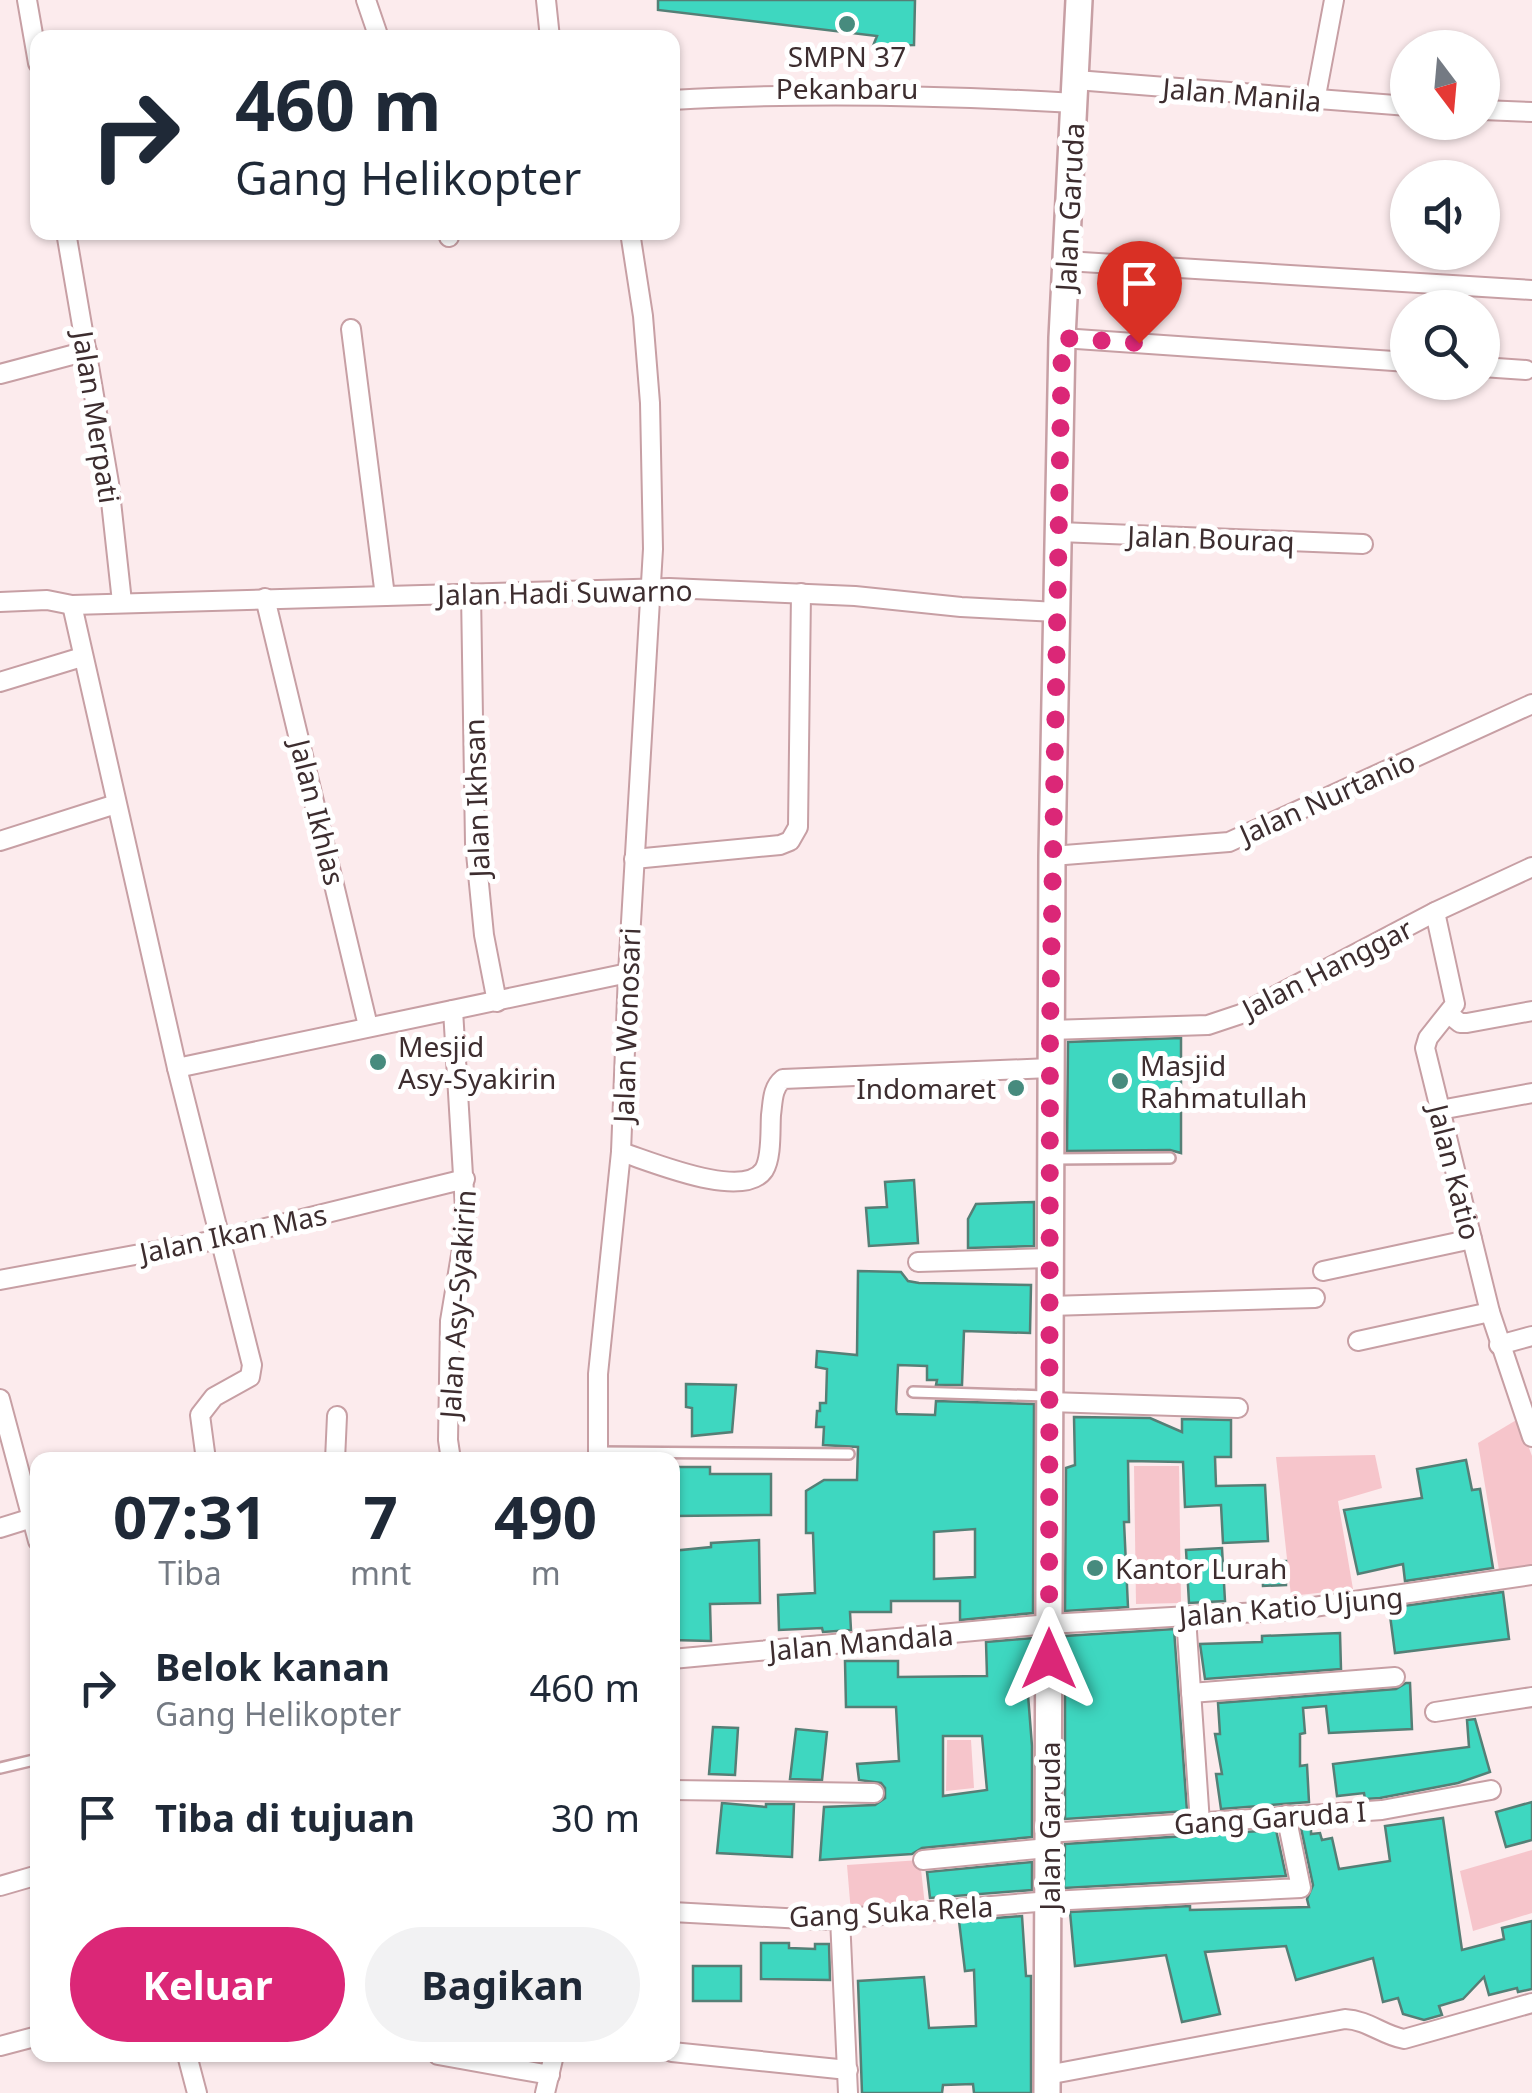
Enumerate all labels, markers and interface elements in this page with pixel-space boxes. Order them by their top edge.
marker: SMPN 37 Pekanbaru [836,13,858,35]
north arrow [1390,30,1500,140]
map controls [1390,30,1500,400]
place label: SMPN 37 Pekanbaru [776,37,918,107]
text: 460 m [235,56,442,152]
street label: Jalan Manila [1158,68,1323,120]
icon: right [70,70,200,200]
street label: Jalan Garuda [1045,122,1092,295]
text: Gang Helikopter [235,147,581,208]
button: sound [1390,160,1500,270]
pin [1097,241,1182,344]
icon: arrive [1112,256,1167,311]
button: search [1390,290,1500,400]
street label: Jalan Merpati [64,325,129,506]
street label: Jalan Bouraq [1124,516,1295,560]
street label: Jalan Hadi Suwarno [434,571,693,613]
street label: Jalan Ikhsan [454,718,498,881]
street label: Jalan Ikhlas [281,732,354,889]
street label: Jalan Nurtanio [1231,741,1421,854]
street label: Jalan Hanggar [1233,909,1419,1029]
street label: Jalan Wonosari [603,927,648,1126]
place label: Mesjid Asy-Syakirin [398,1027,556,1097]
place label: Masjid Rahmatullah [1140,1046,1307,1116]
marker: Mesjid Asy-Syakirin [367,1051,389,1073]
place label: Indomaret [856,1069,996,1107]
marker: Masjid Rahmatullah [1109,1070,1131,1092]
marker: Indomaret [1005,1077,1027,1099]
street label: Jalan Katio [1419,1097,1490,1244]
street label: Jalan Asy-Syakirin [430,1188,484,1423]
street label: Jalan Ikan Mas [133,1195,330,1272]
text: 07:31 [113,1475,267,1557]
text: 7 [363,1475,398,1557]
text: 490 [494,1475,597,1557]
place label: Kantor Lurah [1115,1549,1287,1587]
text: Tiba [158,1551,222,1594]
text: mnt [350,1551,411,1594]
text: m [531,1551,561,1594]
marker: Kantor Lurah [1084,1557,1106,1579]
street label: Jalan Katio Ujung [1174,1577,1405,1635]
position arrow [997,1607,1101,1711]
street label: Jalan Mandala [764,1615,955,1669]
text: Belok kanan [155,1640,390,1692]
icon: right [70,1660,125,1715]
text: 460 m [529,1661,640,1713]
text: Gang Helikopter [155,1692,401,1735]
street label: Jalan Garuda [1030,1742,1068,1913]
icon: arrive [70,1790,125,1845]
text: Tiba di tujuan [155,1791,415,1843]
text: 30 m [551,1791,640,1843]
street label: Gang Garuda I [1173,1791,1367,1843]
street label: Gang Suka Rela [788,1887,994,1935]
button: Keluar [70,1927,345,2042]
button: Bagikan [365,1927,640,2042]

